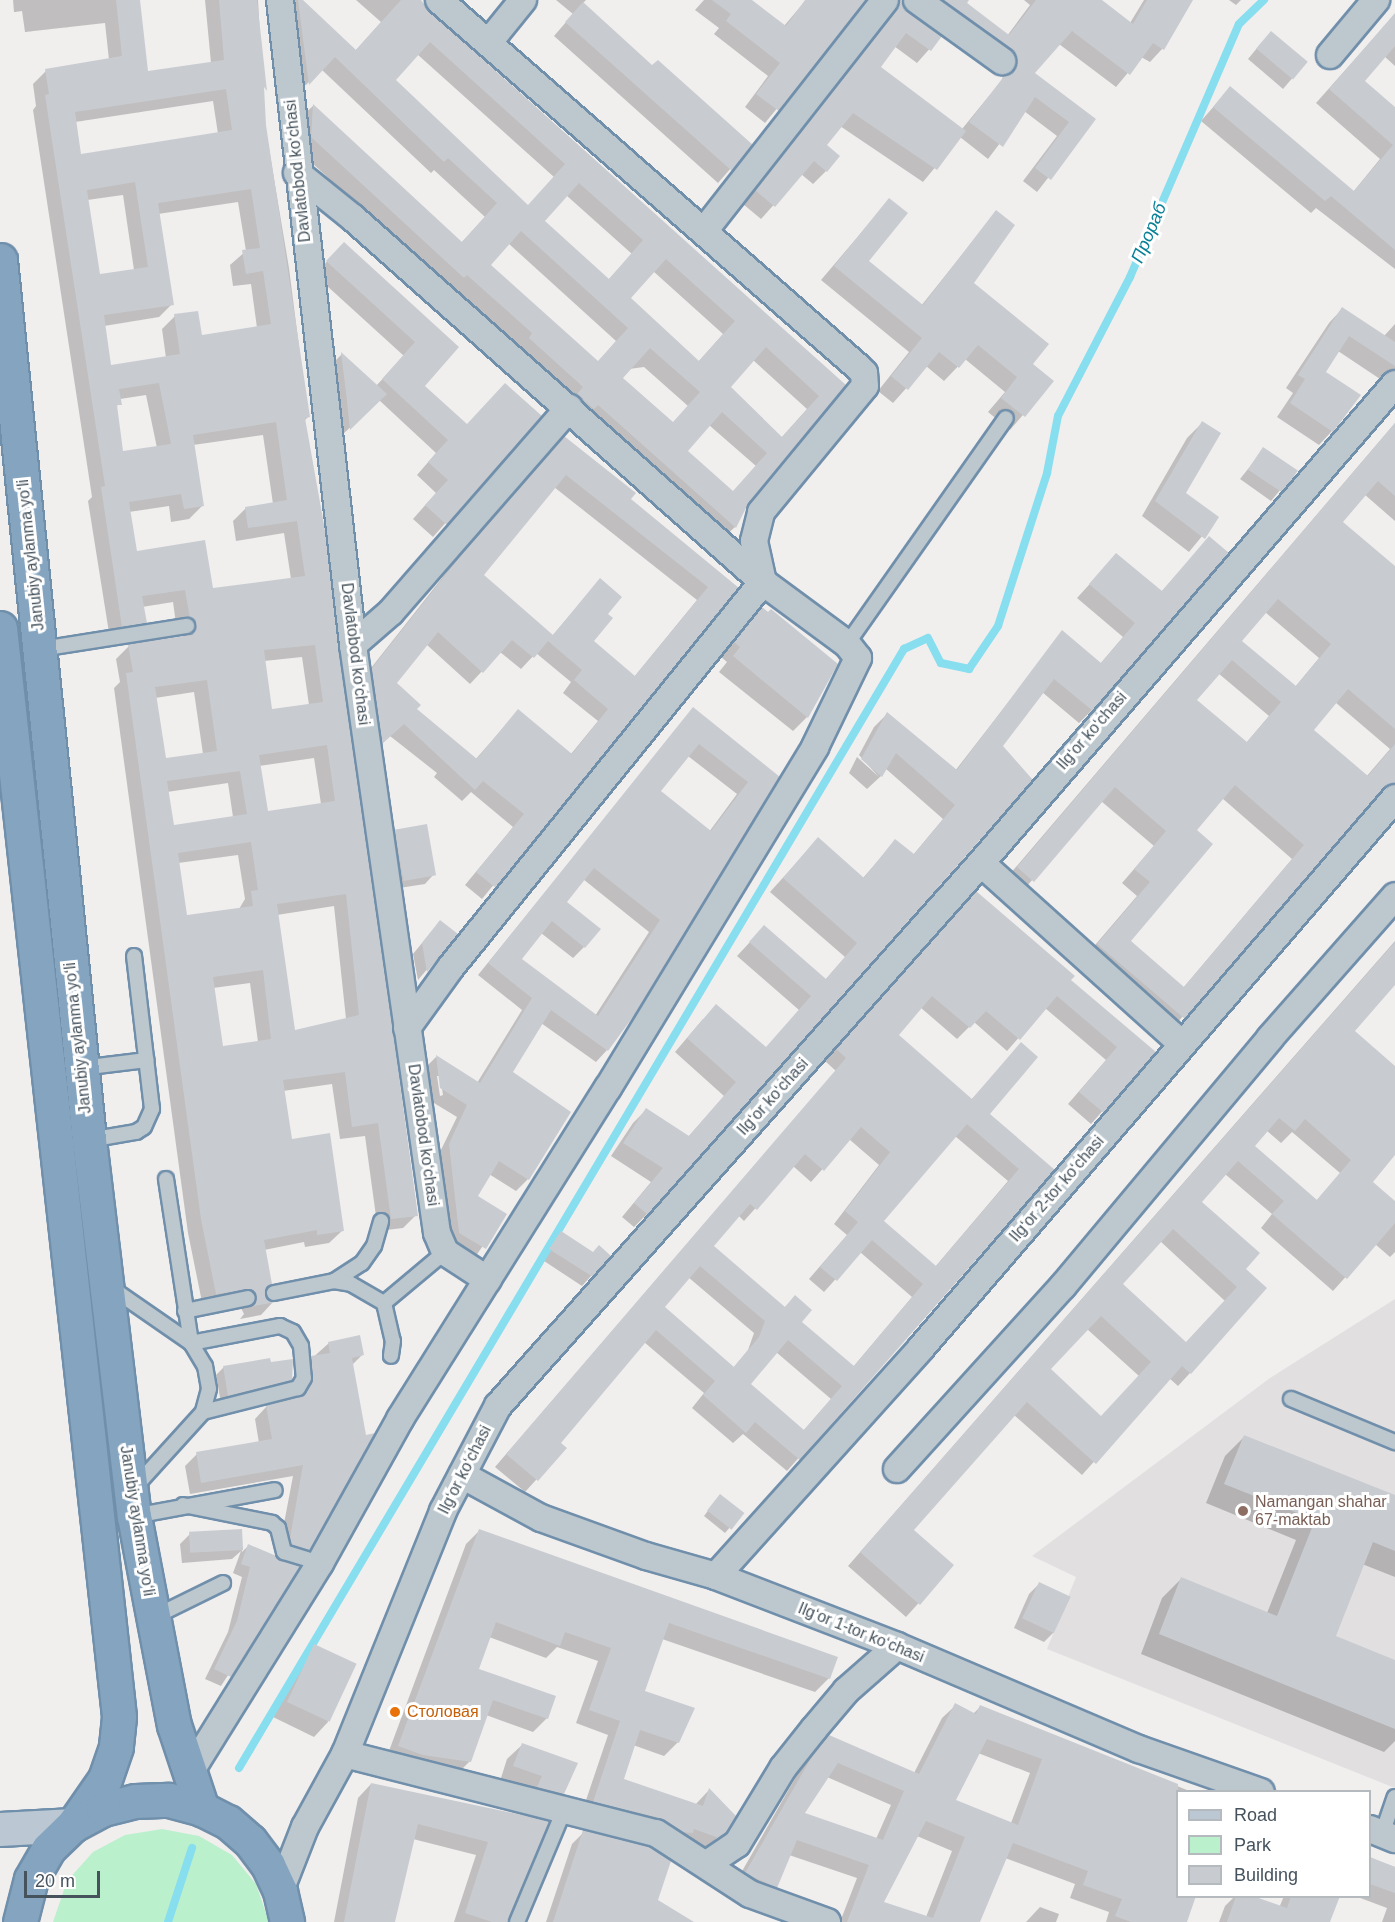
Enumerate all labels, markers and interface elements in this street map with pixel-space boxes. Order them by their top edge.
street label: Davlatobod koʻchasi [281,99,315,243]
water label: Прораб [1127,200,1171,266]
street label: Janubiy aylanma yoʻli [14,478,48,632]
street label: Davlatobod koʻchasi [337,582,373,726]
street label: Ilgʻor koʻchasi [1053,688,1131,774]
street label: Janubiy aylanma yoʻli [61,961,95,1115]
street label: Ilgʻor koʻchasi [733,1055,813,1139]
street label: Davlatobod koʻchasi [404,1063,442,1207]
street label: Ilgʻor 2-tor koʻchasi [1006,1132,1108,1246]
street label: Ilgʻor koʻchasi [434,1422,496,1518]
street label: Janubiy aylanma yoʻli [116,1444,158,1598]
place label: Namangan shahar 67-maktab [1255,1492,1387,1530]
marker: Namangan shahar 67-maktab [1236,1504,1250,1518]
street label: Ilgʻor 1-tor koʻchasi [795,1599,927,1667]
place label: Столовая [407,1702,479,1722]
marker: Столовая [388,1705,402,1719]
legend [1176,1790,1371,1898]
text: Road [1234,1805,1277,1825]
text: Park [1234,1835,1271,1855]
scale bar [27,1859,104,1897]
text: Building [1234,1865,1298,1885]
text: 20 m [35,1871,75,1891]

